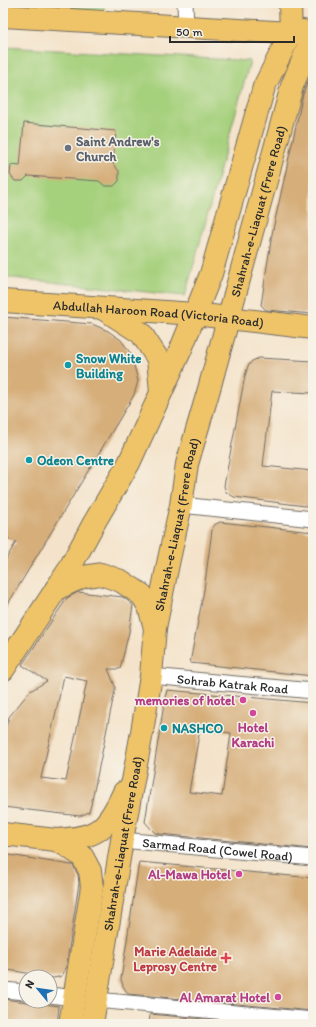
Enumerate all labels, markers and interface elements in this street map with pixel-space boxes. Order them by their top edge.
scale bar [170,18,294,44]
text: 50 m [176,25,202,39]
street label: Shahrah-e-Liaquat (Frere Road) [227,124,288,298]
place label: Saint Andrew's Church [76,134,160,164]
marker: Saint Andrew's Church [63,143,73,153]
street label: Abdullah Haroon Road (Victoria Road) [53,297,265,330]
place label: Snow White Building [76,351,142,382]
marker: Snow White Building [63,360,73,370]
street label: Shahrah-e-Liaquat (Frere Road) [151,436,202,612]
place label: Odeon Centre [37,453,114,468]
marker: Odeon Centre [24,455,34,465]
street label: Sohrab Katrak Road [176,671,289,696]
place label: memories of hotel [134,693,235,708]
marker: memories of hotel [238,695,248,705]
marker: Hotel Karachi [248,708,258,718]
place label: Hotel Karachi [232,720,274,750]
place label: NASHCO [172,721,223,736]
marker: NASHCO [159,723,169,733]
street label: Shahrah-e-Liaquat (Frere Road) [100,755,145,932]
street label: Sarmad Road (Cowel Road) [142,834,293,864]
place label: Al-Mawa Hotel [147,867,231,882]
marker: Al-Mawa Hotel [234,869,244,879]
place label: Marie Adelaide Leprosy Centre [133,944,217,975]
marker: Marie Adelaide Leprosy Centre [220,952,232,964]
north arrow [18,969,58,1009]
text: N [22,978,37,991]
place label: Al Amarat Hotel [179,990,270,1005]
marker: Al Amarat Hotel [273,992,283,1002]

